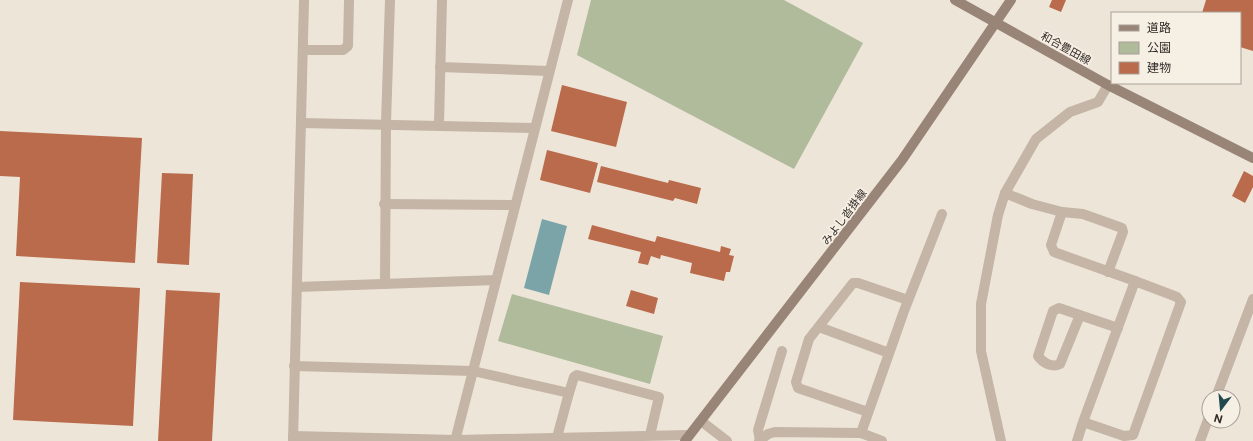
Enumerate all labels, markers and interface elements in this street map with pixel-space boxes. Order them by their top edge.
legend [1111,12,1241,84]
text: 道路 [1147,21,1171,35]
street label: 和合豊田線 [1039,29,1093,67]
text: 公園 [1147,41,1171,55]
text: 建物 [1147,61,1171,75]
street label: みよし沓掛線 [819,187,869,247]
north arrow [1201,389,1241,429]
text: N [1212,412,1224,426]

